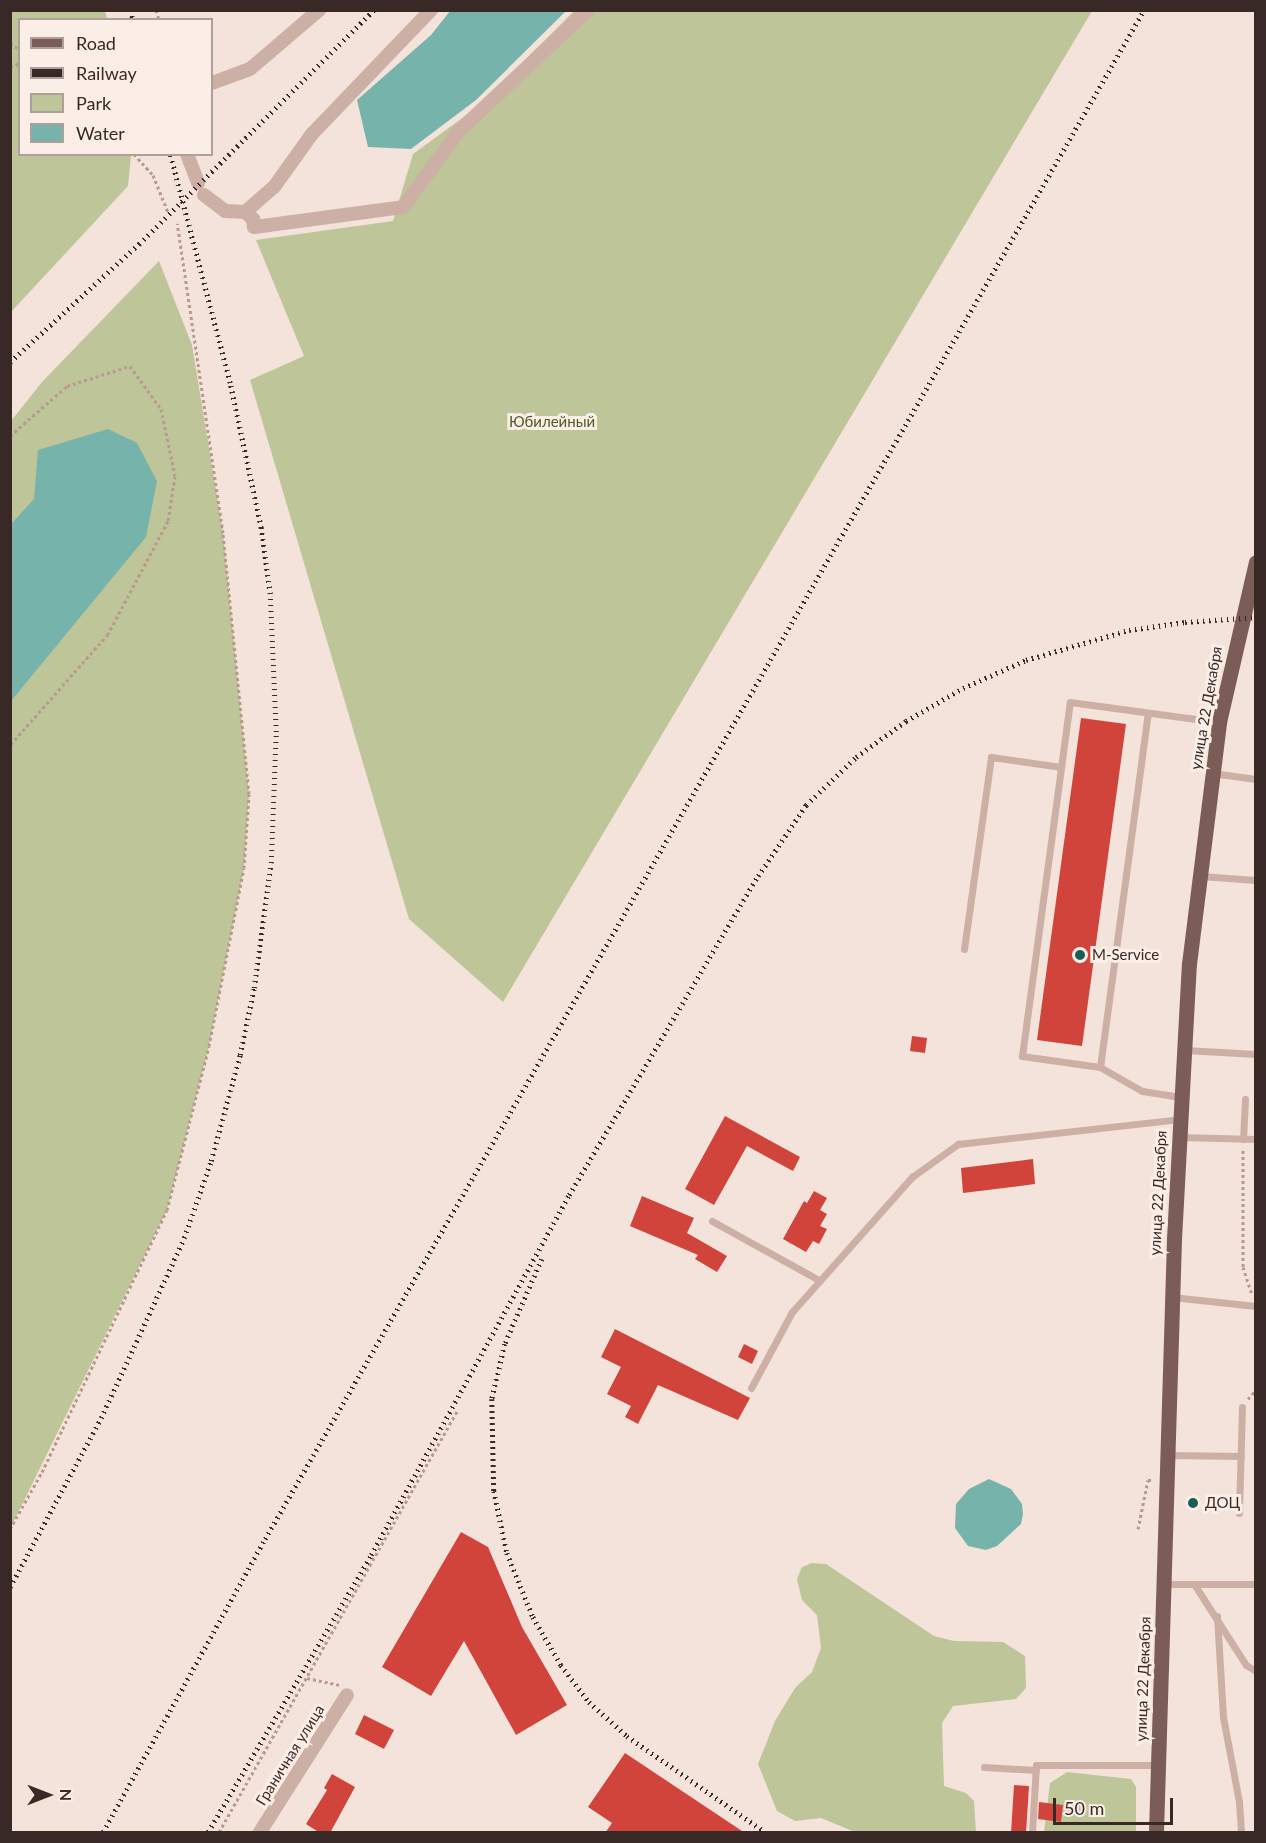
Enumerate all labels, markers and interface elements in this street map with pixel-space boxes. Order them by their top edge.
legend [18,18,213,156]
text: Road [76,32,116,54]
text: Railway [76,62,137,84]
text: Park [76,92,111,114]
text: Water [76,122,125,144]
park label: Юбилейный [509,413,595,431]
street label: улица 22 Декабря [1186,645,1226,771]
place label: M-Service [1092,946,1159,964]
marker: M-Service [1073,948,1087,962]
street label: улица 22 Декабря [1146,1130,1170,1256]
place label: ДОЦ [1205,1494,1240,1512]
marker: ДОЦ [1186,1496,1200,1510]
street label: улица 22 Декабря [1132,1616,1154,1742]
street label: Граничная улица [252,1701,328,1809]
north arrow [18,1765,78,1825]
scale bar [1056,1786,1176,1824]
text: N [57,1789,76,1801]
text: 50 m [1064,1797,1104,1819]

